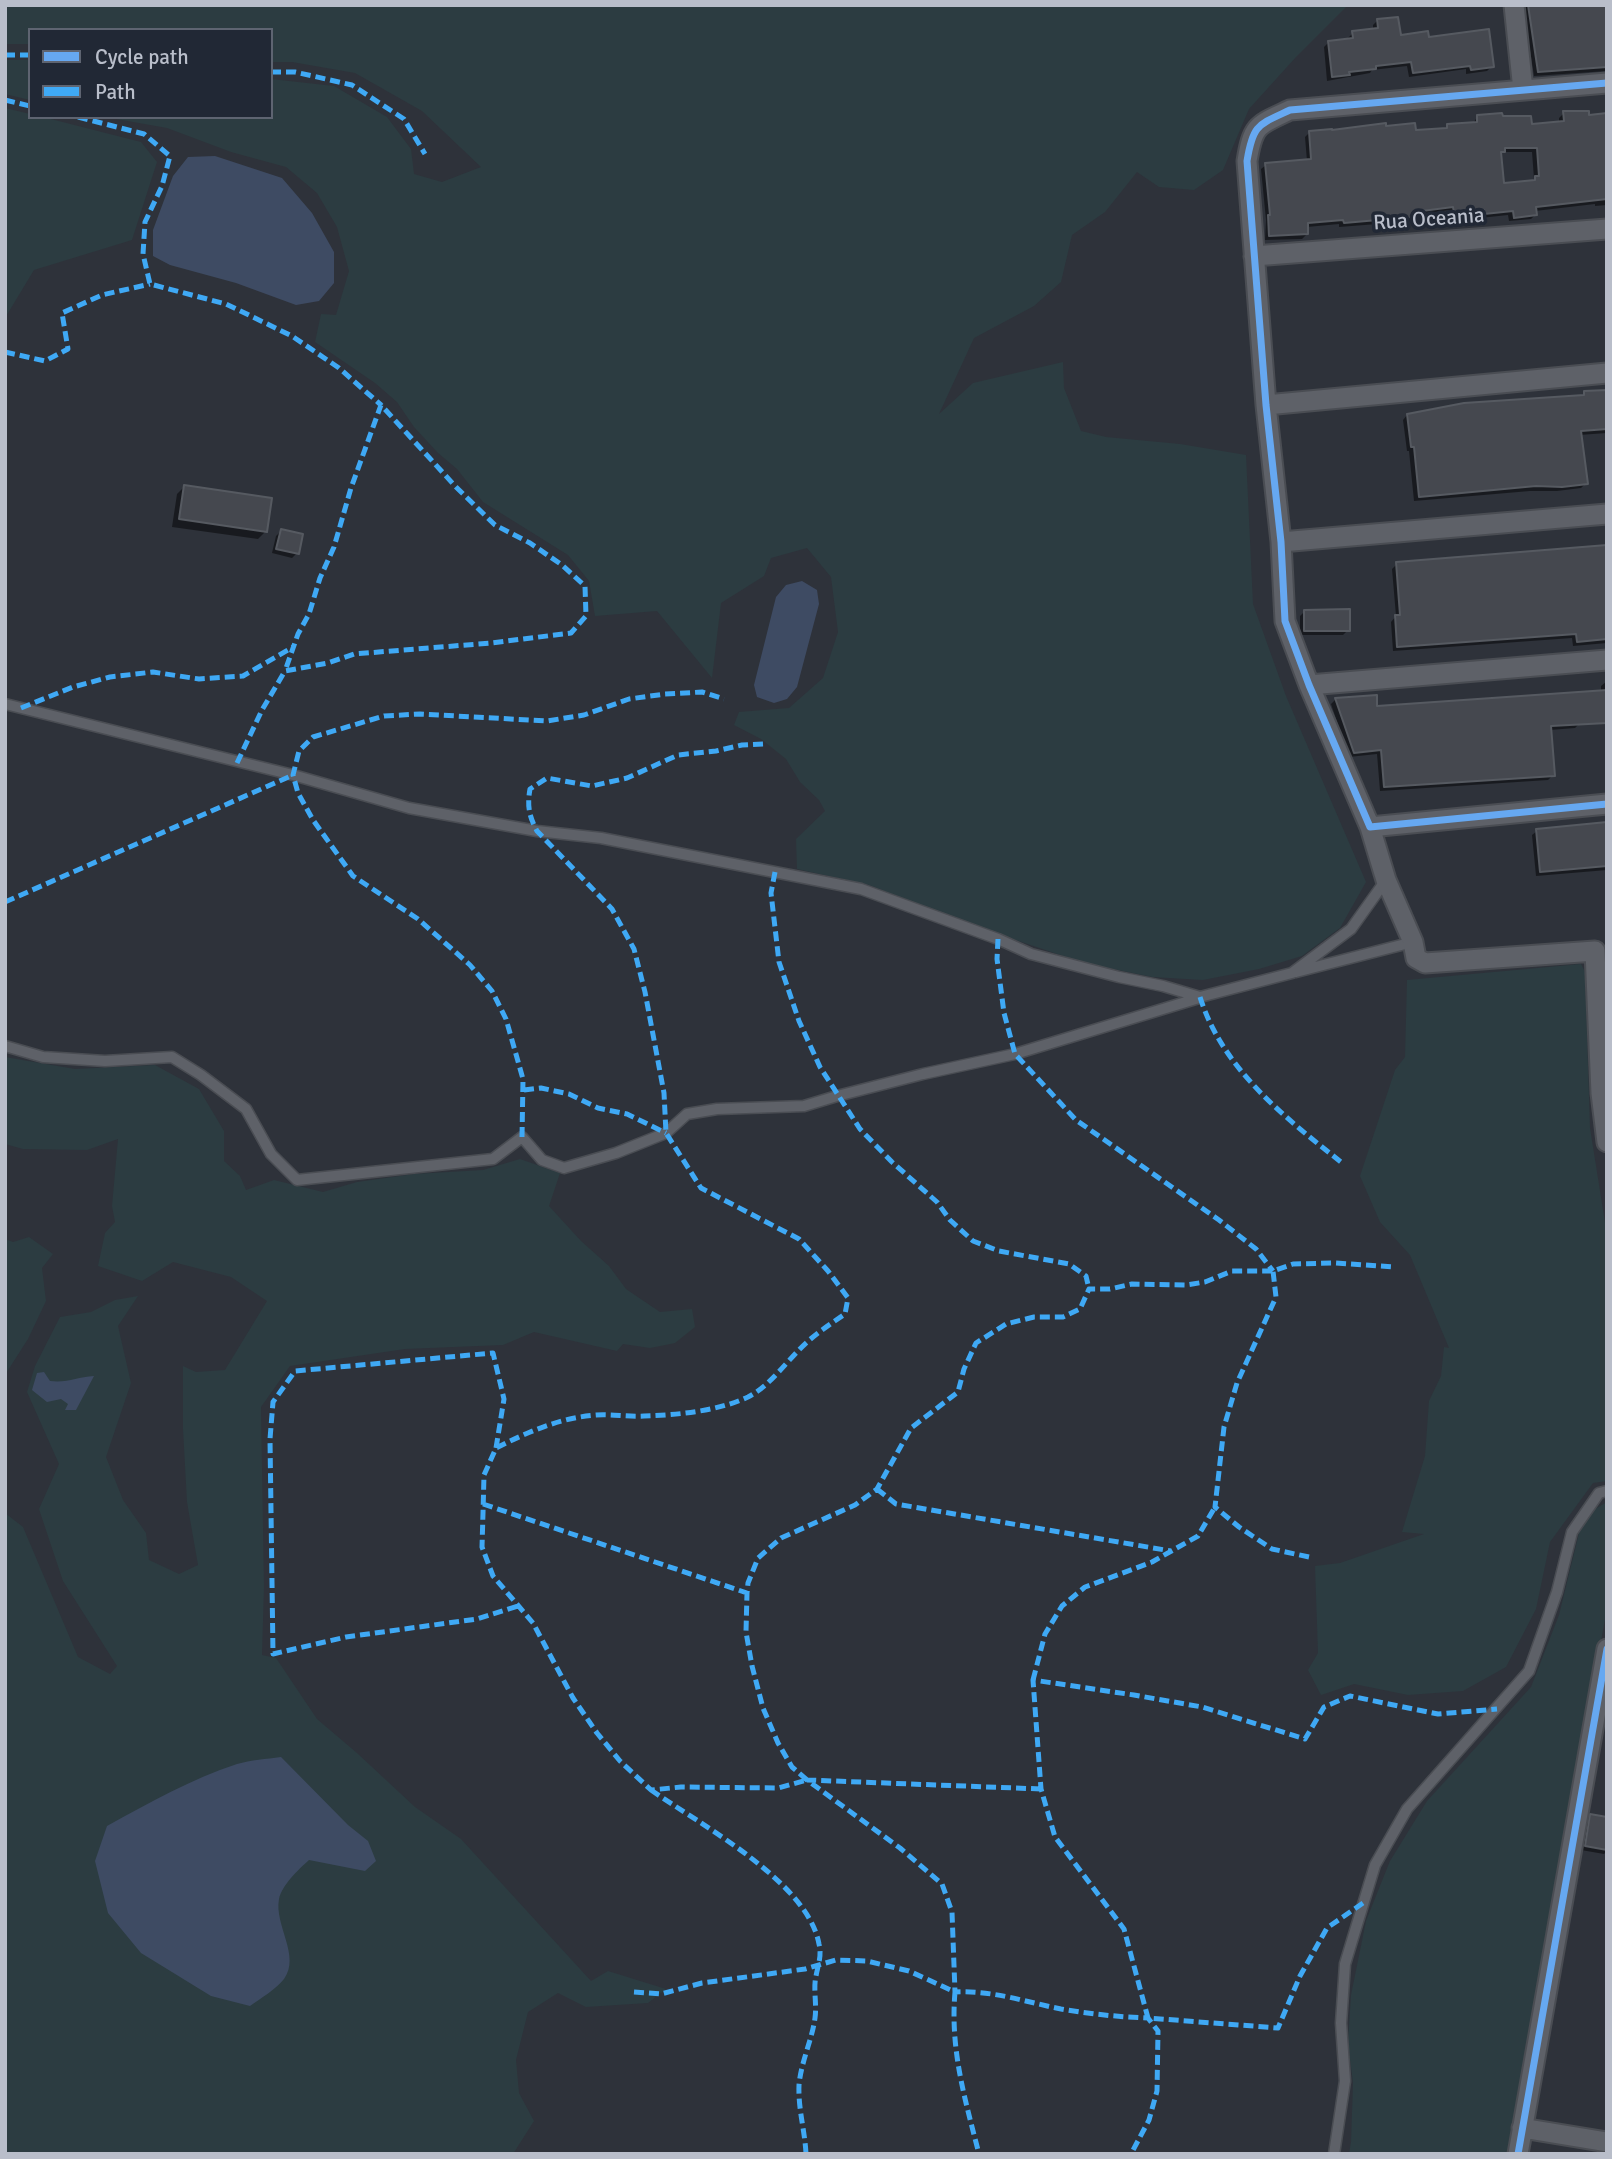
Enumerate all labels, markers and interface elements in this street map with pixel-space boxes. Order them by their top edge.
legend [28,28,273,119]
text: Cycle path [95,44,189,70]
text: Path [95,79,136,105]
street label: Rua Oceania [1373,204,1485,236]

